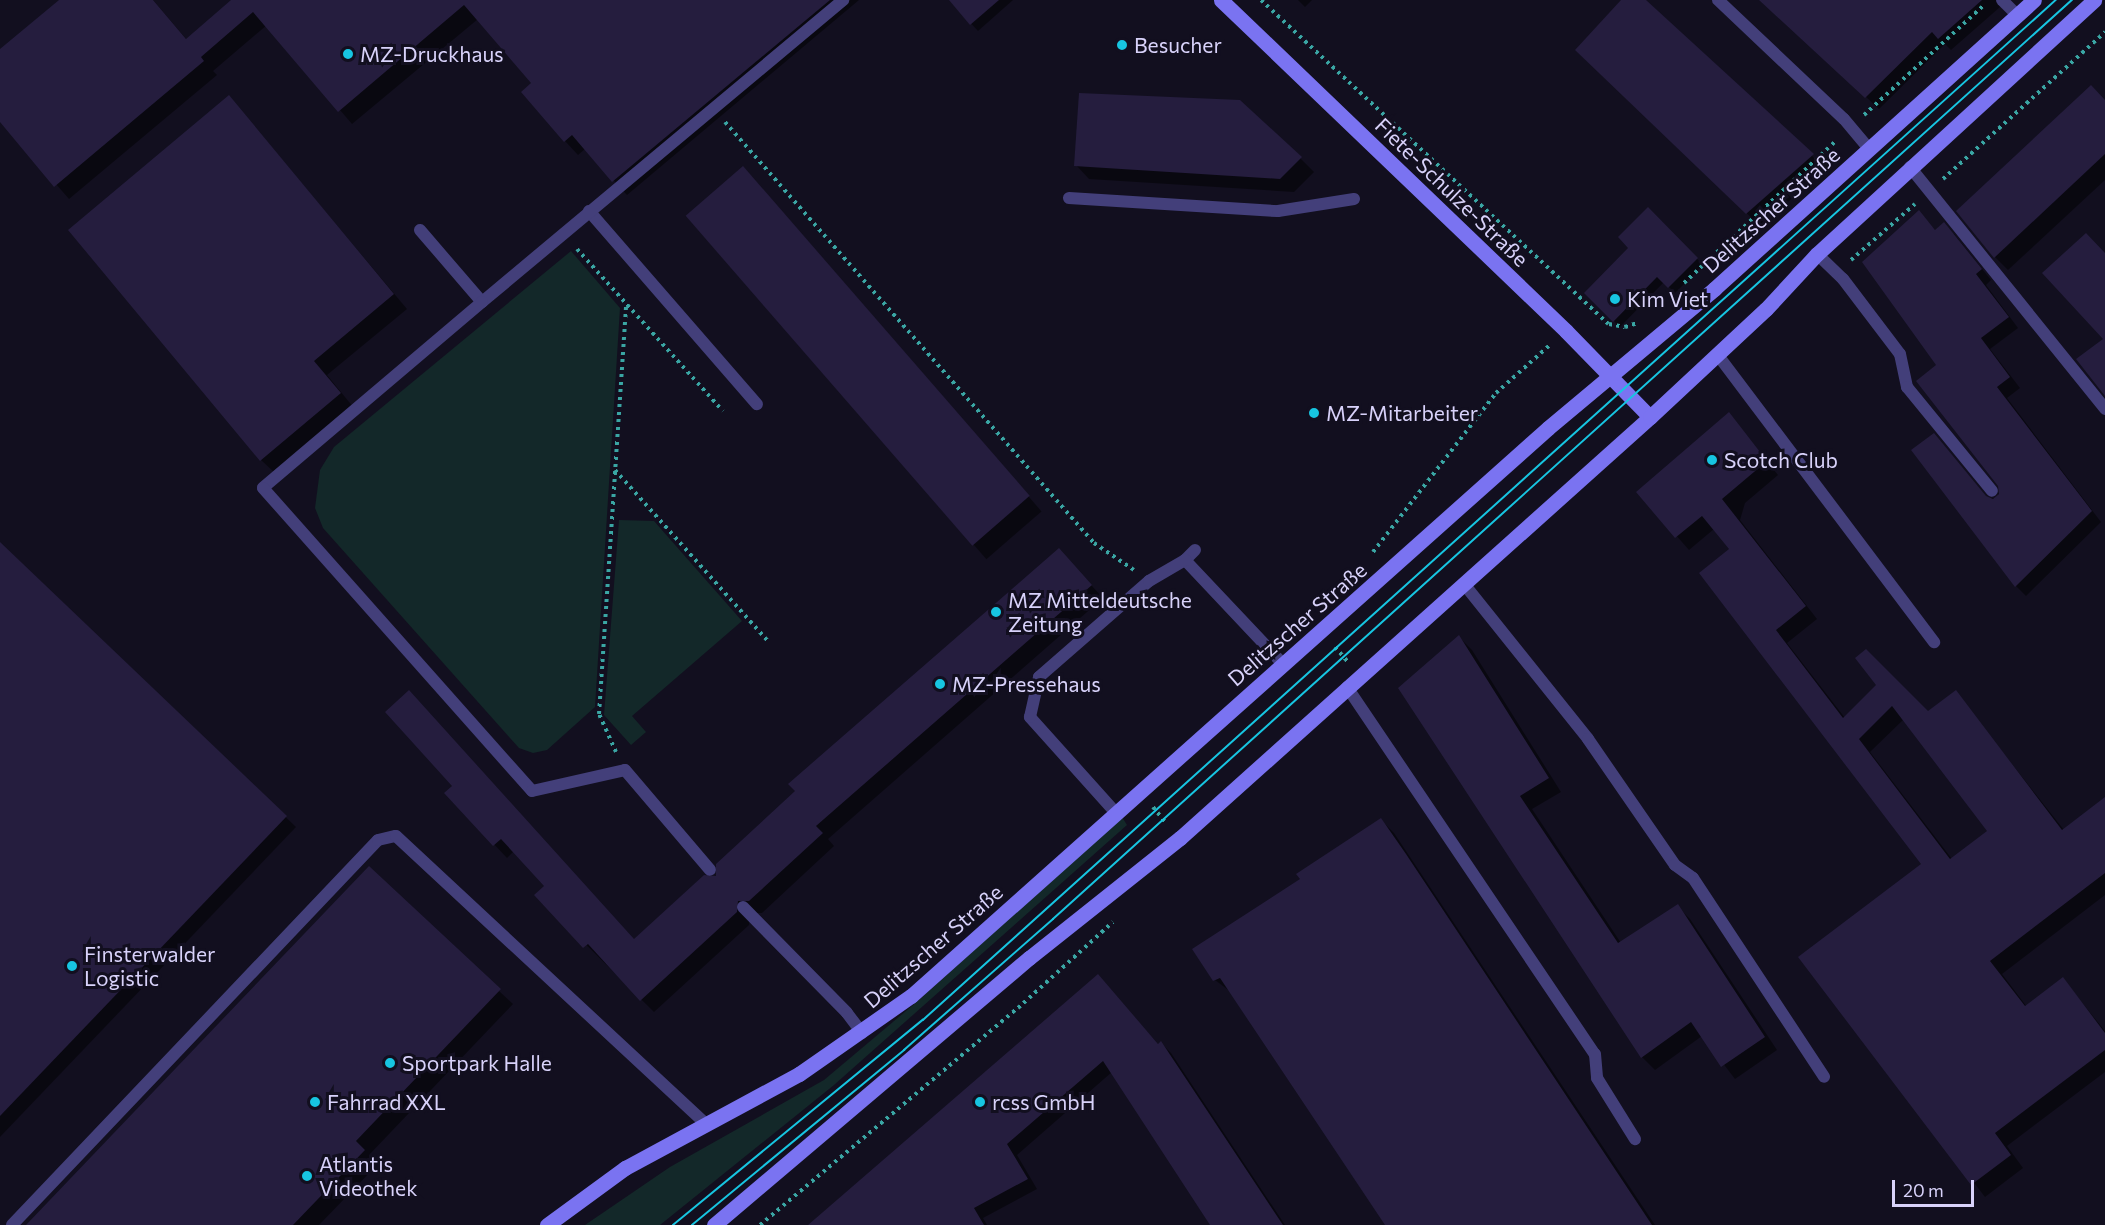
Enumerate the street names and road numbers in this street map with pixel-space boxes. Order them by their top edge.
street label: Fiete-Schulze-Straße [1370,113,1534,271]
street label: Delitzscher Straße [1697,142,1845,278]
street label: Delitzscher Straße [1223,557,1371,691]
street label: Delitzscher Straße [859,879,1007,1013]

